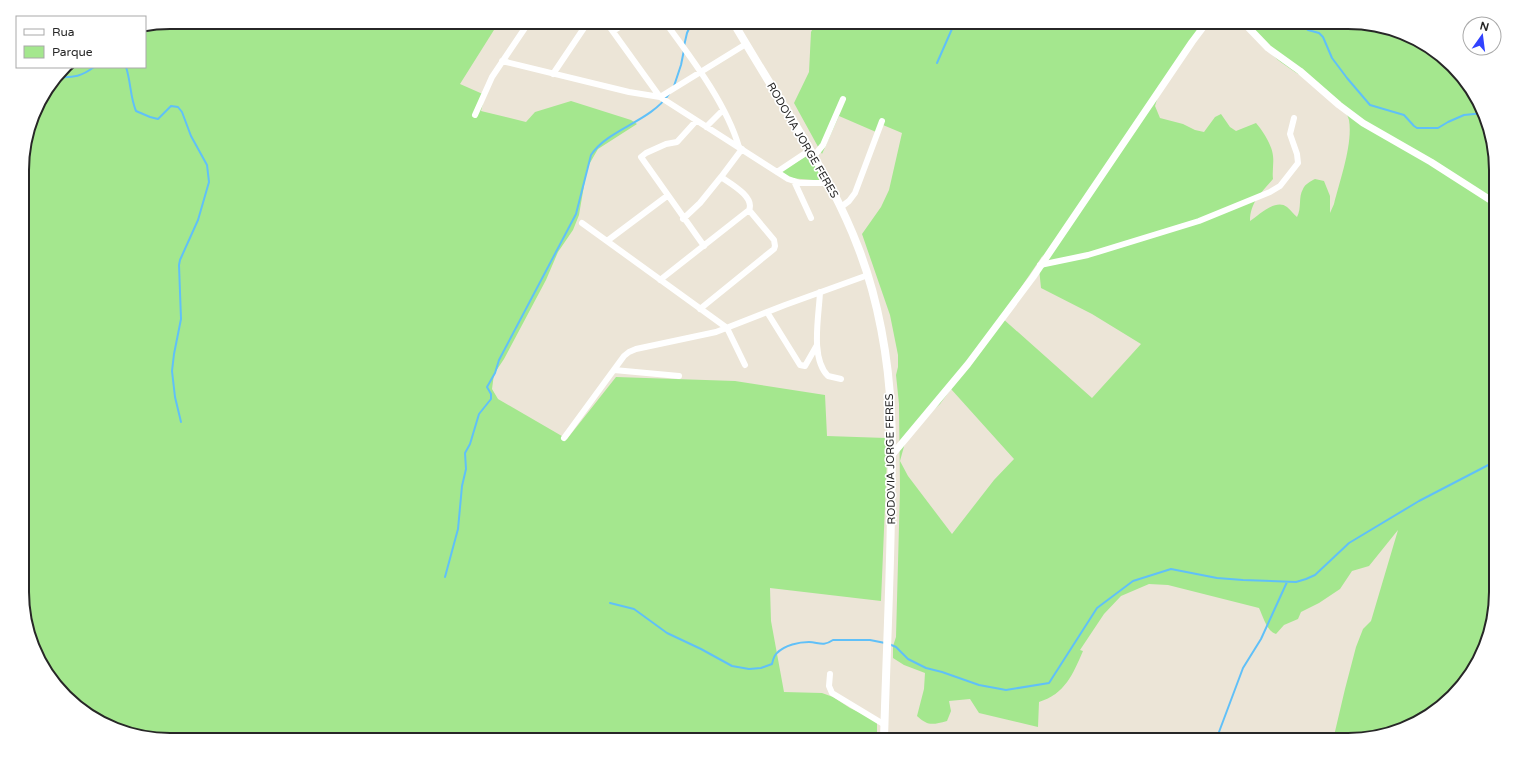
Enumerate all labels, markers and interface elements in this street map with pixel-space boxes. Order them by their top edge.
legend [16,16,146,68]
north arrow [1462,16,1502,56]
text: N [1478,19,1490,34]
text: Rua [52,25,75,39]
text: Parque [52,45,93,59]
street label: RODOVIA JORGE FERES [764,80,841,200]
street label: RODOVIA JORGE FERES [883,393,898,525]

